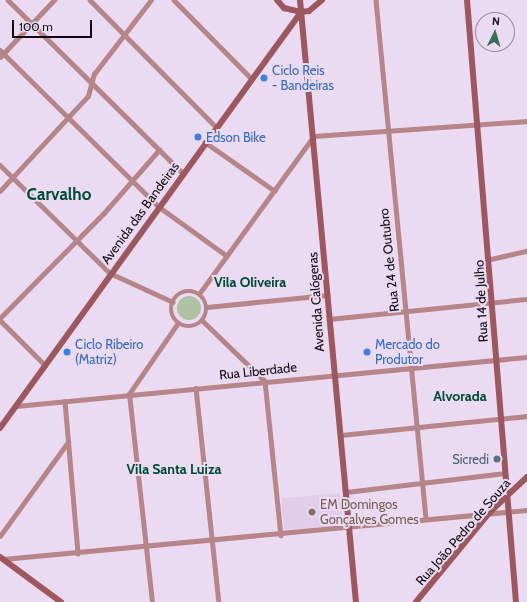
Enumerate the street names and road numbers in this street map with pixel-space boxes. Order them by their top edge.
street label: Avenida das Bandeiras [98,159,182,267]
street label: Rua 24 de Outubro [376,207,402,313]
street label: Avenida Calógeras [305,252,327,352]
street label: Rua 14 de Julho [471,259,491,343]
street label: Rua Liberdade [218,359,298,383]
street label: Rua João Pedro de Souza [412,476,514,588]

